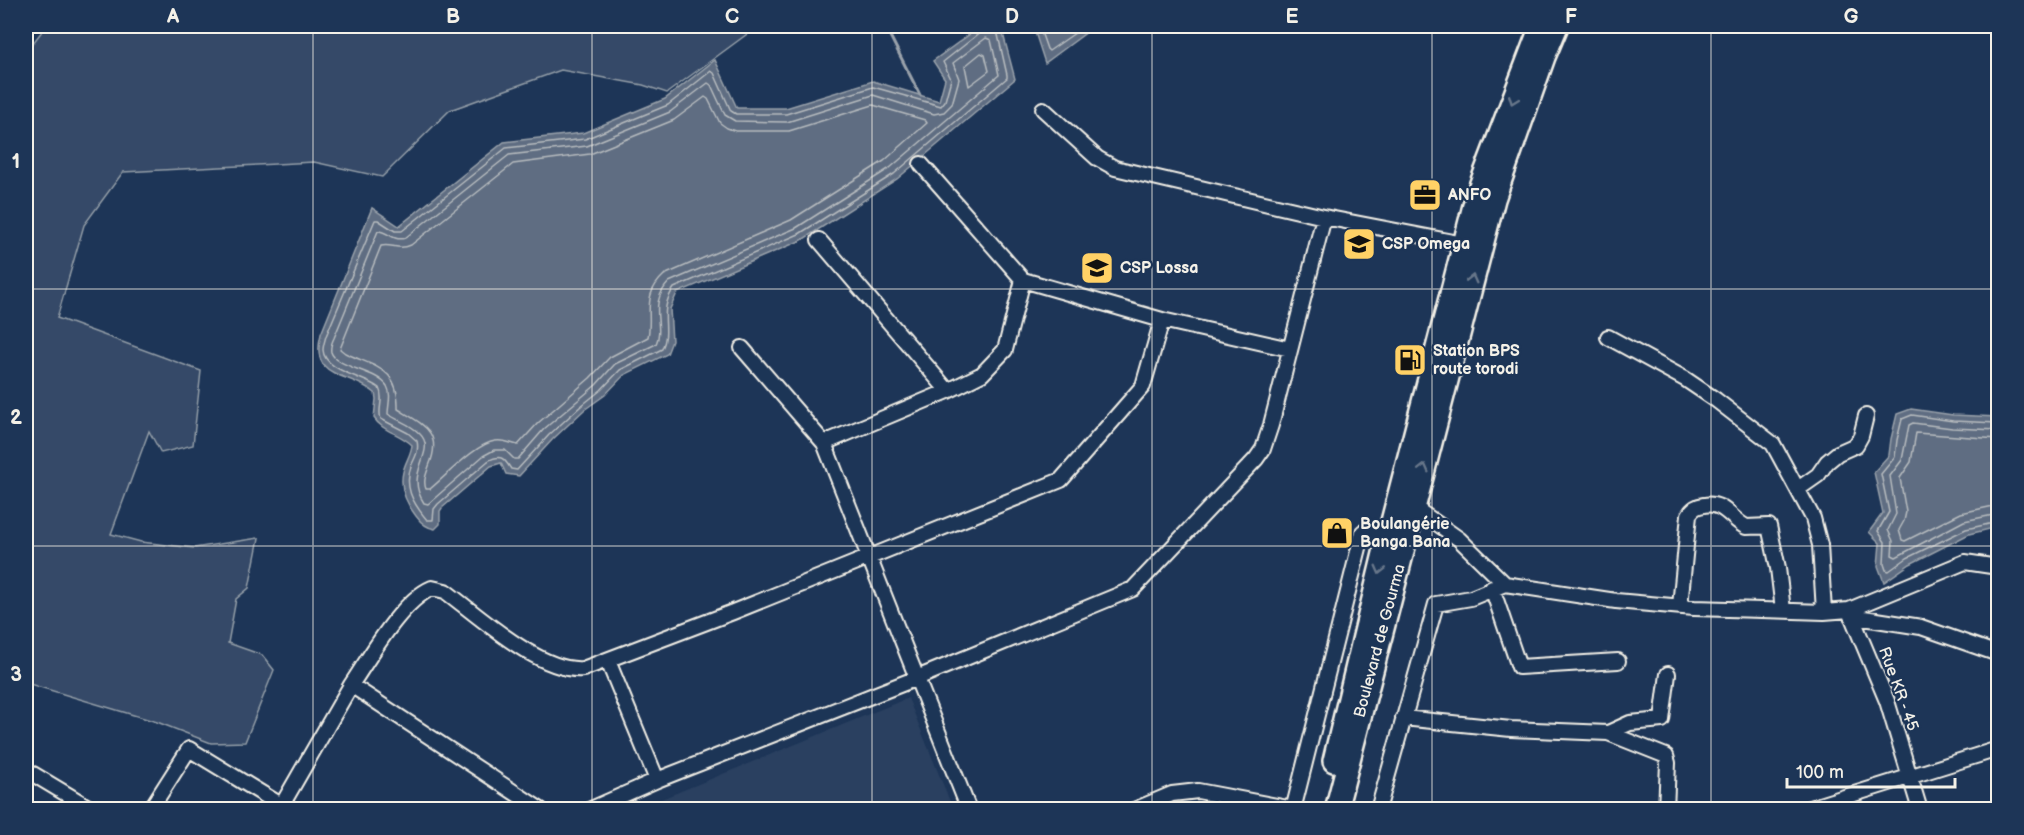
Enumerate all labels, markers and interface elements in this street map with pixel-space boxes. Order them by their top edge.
text: A [166,5,180,29]
text: B [446,5,460,29]
text: C [725,5,739,29]
text: D [1005,5,1019,29]
text: E [1286,5,1299,29]
text: F [1565,5,1577,29]
text: G [1844,5,1859,29]
one-way arrow [1507,94,1520,105]
text: 1 [12,150,20,174]
office icon: ANFO [1407,177,1443,213]
place label: ANFO [1447,186,1491,205]
school or university icon: CSP Omega [1341,226,1377,262]
place label: CSP Omega [1382,235,1470,254]
school or university icon: CSP Lossa [1079,250,1115,286]
place label: CSP Lossa [1120,259,1198,278]
one-way arrow [1465,274,1478,284]
fuel station icon: Station BPS route torodi [1392,342,1428,378]
place label: Station BPS route torodi [1433,342,1520,379]
text: 2 [10,406,22,430]
one-way arrow [1417,463,1430,473]
shop icon: Boulangérie Banga Bana [1319,515,1355,551]
place label: Boulangérie Banga Bana [1360,515,1451,552]
street label: Boulevard de Gourma [1350,562,1410,720]
one-way arrow [1375,565,1388,575]
street label: Rue KR - 45 [1874,644,1922,734]
text: 3 [10,663,22,687]
scale bar [1787,751,1955,789]
text: 100 m [1796,762,1844,783]

